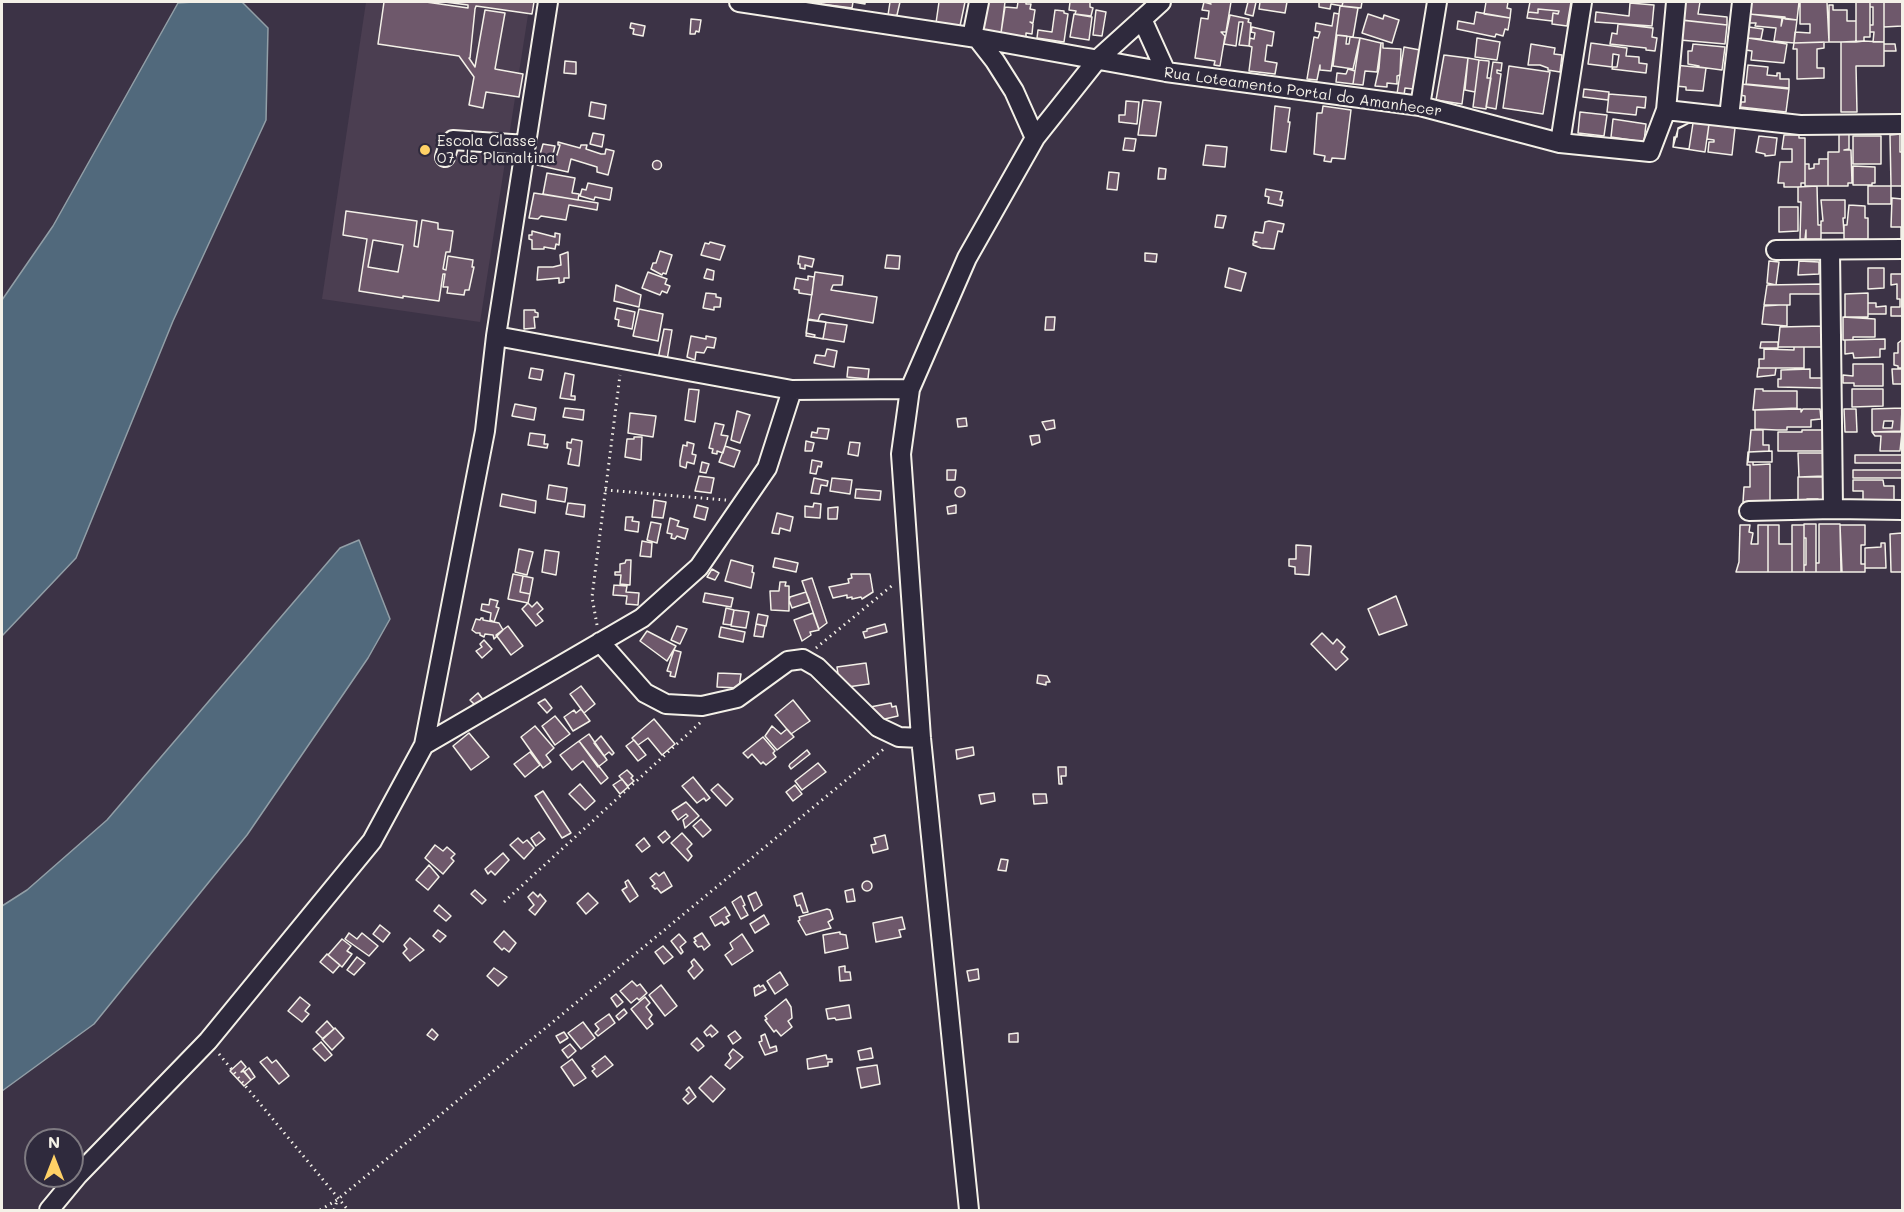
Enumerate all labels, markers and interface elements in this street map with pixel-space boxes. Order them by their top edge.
street label: Rua Loteamento Portal do Amanhecer [1163,64,1443,120]
place label: Escola Classe 07 de Planaltina [437,132,556,167]
marker: Escola Classe 07 de Planaltina [418,143,432,157]
north arrow [24,1128,84,1188]
text: N [48,1131,60,1152]

